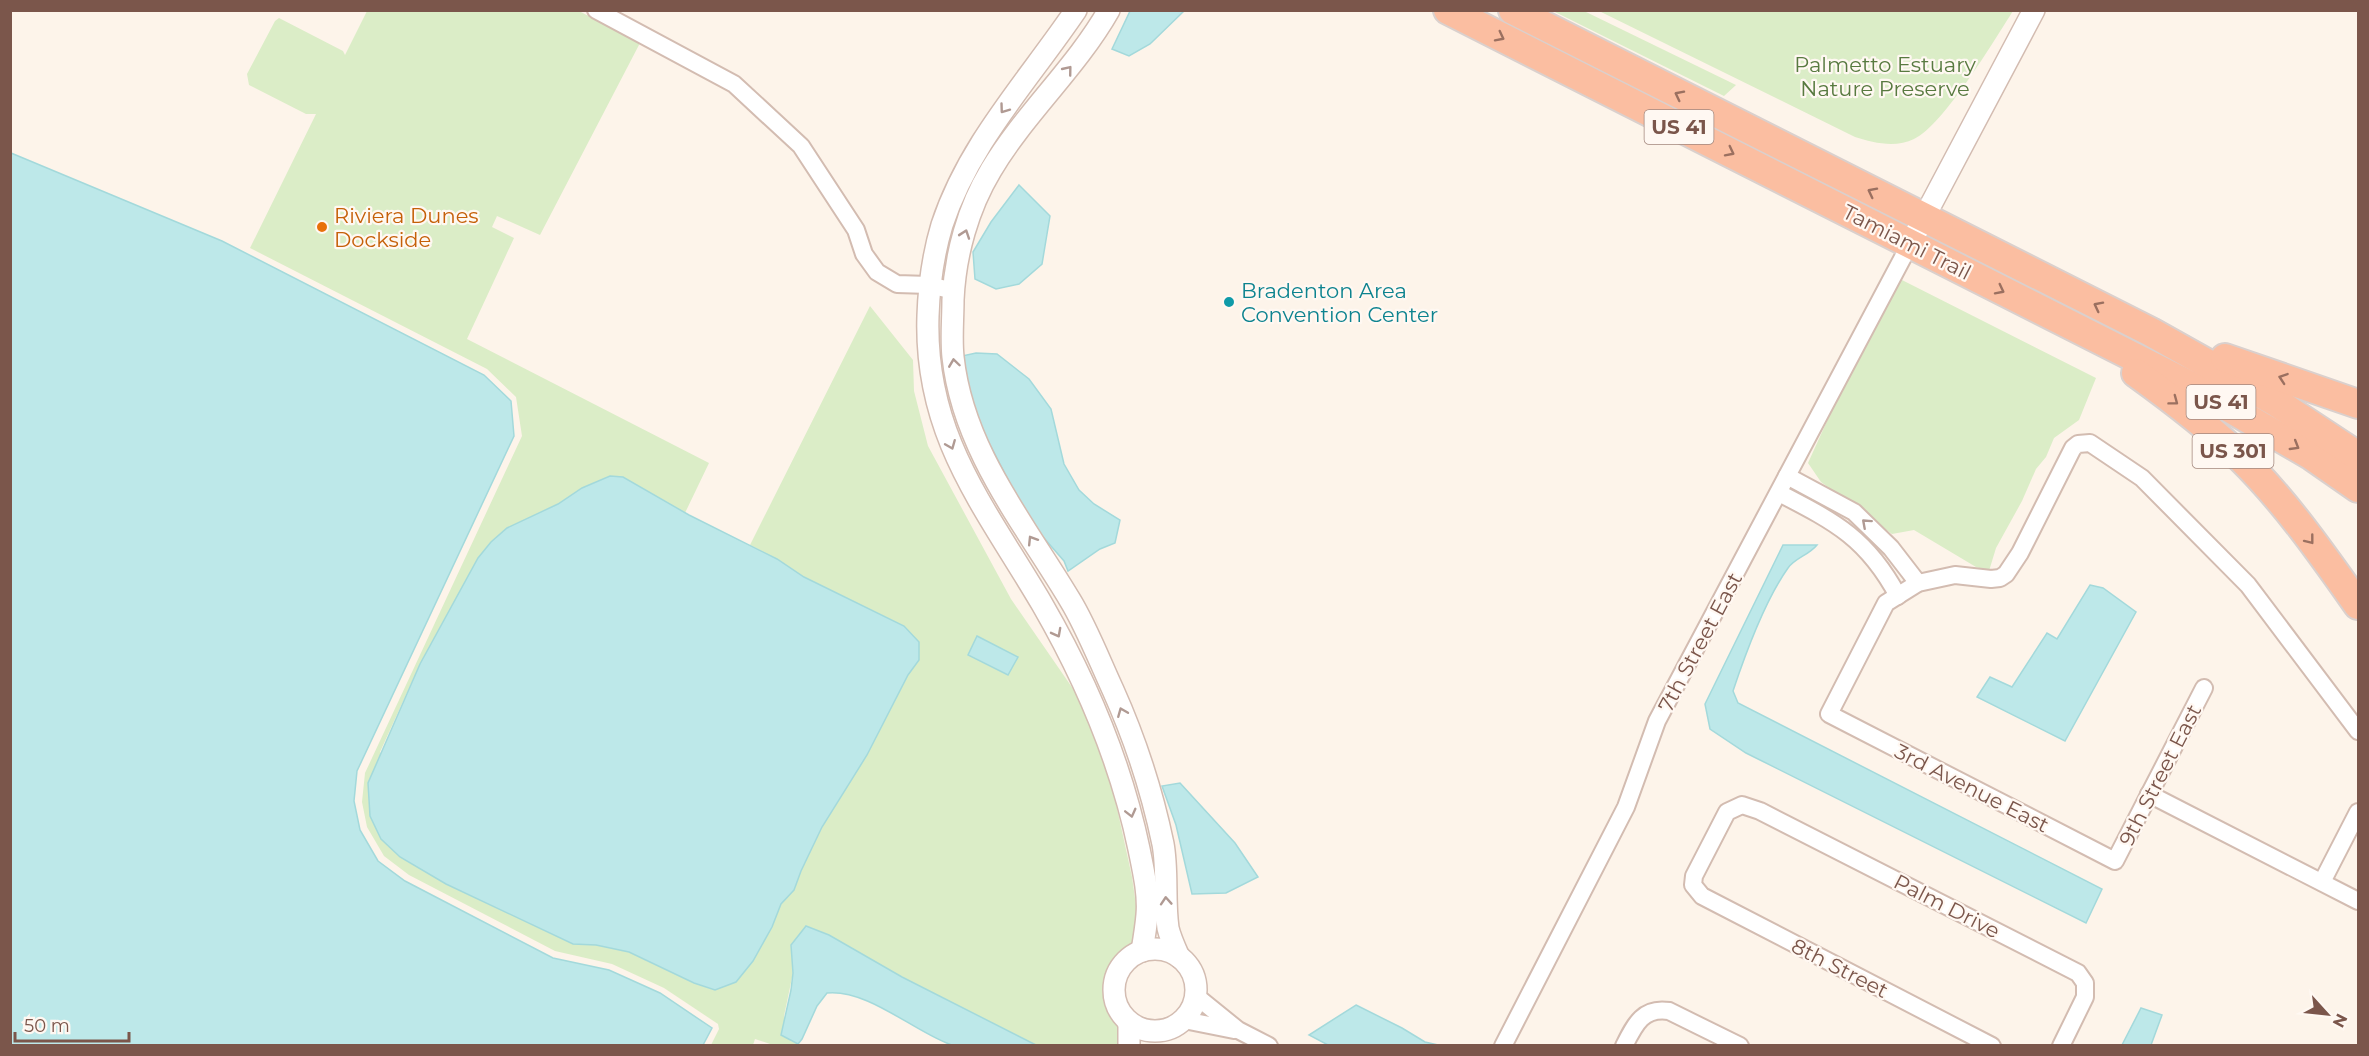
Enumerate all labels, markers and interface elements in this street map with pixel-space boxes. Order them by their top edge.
one-way arrow [1493,29,1504,41]
park label: Palmetto Estuary Nature Preserve [1794,52,1976,101]
one-way arrow [1060,66,1071,77]
one-way arrow [1675,90,1686,102]
one-way arrow [1000,102,1011,113]
road number: US 41 [1644,110,1714,144]
one-way arrow [1724,145,1735,157]
one-way arrow [1868,188,1879,199]
street label: Tamiami Trail [1839,199,1975,285]
place label: Riviera Dunes Dockside [334,203,479,252]
marker: Riviera Dunes Dockside [315,220,329,234]
one-way arrow [957,229,970,240]
place label: Bradenton Area Convention Center [1241,278,1438,327]
one-way arrow [1994,282,2005,294]
marker: Bradenton Area Convention Center [1222,295,1236,309]
one-way arrow [2094,301,2105,313]
one-way arrow [949,358,961,368]
one-way arrow [2279,373,2289,386]
road number: US 41 [2186,385,2256,419]
one-way arrow [2168,394,2179,405]
road number: US 301 [2192,434,2274,468]
one-way arrow [2289,438,2299,450]
one-way arrow [943,439,956,450]
one-way arrow [1863,519,1873,530]
one-way arrow [2303,533,2314,544]
one-way arrow [1028,536,1039,547]
street label: 7th Street East [1653,568,1747,716]
one-way arrow [1050,627,1061,637]
street label: 9th Street East [2114,700,2206,850]
one-way arrow [1117,707,1129,718]
street label: 3rd Avenue East [1891,738,2053,838]
one-way arrow [1124,807,1136,818]
street label: Palm Drive [1890,869,2004,943]
one-way arrow [1160,896,1173,905]
street label: 8th Street [1787,933,1893,1003]
north arrow [2297,984,2357,1044]
scale bar [15,1005,129,1043]
text: N [2329,1011,2351,1031]
text: 50 m [24,1015,70,1037]

